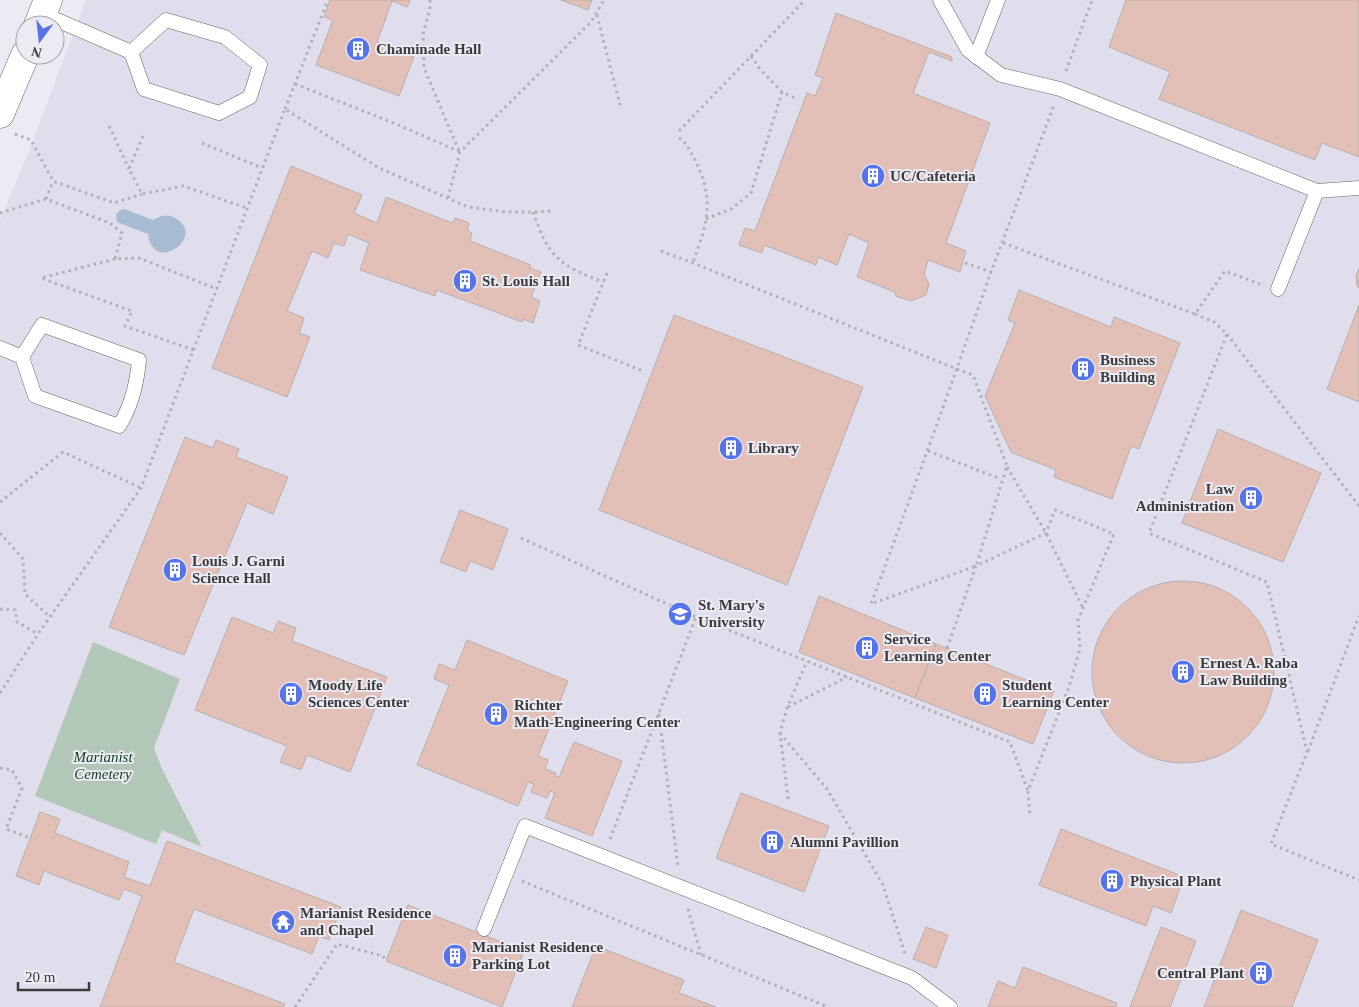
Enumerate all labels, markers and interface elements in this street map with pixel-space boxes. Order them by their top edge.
north arrow [15,15,65,65]
building icon: Chaminade Hall [345,36,371,62]
place label: Chaminade Hall [376,41,481,57]
text: N [30,44,44,61]
building icon: UC/Cafeteria [860,163,886,189]
place label: UC/Cafeteria [890,168,976,184]
building icon: St. Louis Hall [452,268,478,294]
place label: St. Louis Hall [482,273,570,289]
place label: Business Building [1100,352,1156,385]
building icon: Business Building [1070,356,1096,382]
building icon: Library [718,435,744,461]
place label: Library [748,440,799,456]
place label: Law Administration [1136,481,1235,514]
building icon: Law Administration [1238,485,1264,511]
place label: Louis J. Garni Science Hall [192,553,285,586]
building icon: Louis J. Garni Science Hall [162,557,188,583]
place label: St. Mary's University [698,597,765,630]
school or university icon: St. Mary's University [667,601,693,627]
place label: Service Learning Center [884,631,991,664]
building icon: Service Learning Center [854,635,880,661]
place label: Ernest A. Raba Law Building [1200,655,1298,688]
building icon: Ernest A. Raba Law Building [1170,659,1196,685]
place label: Moody Life Sciences Center [308,677,410,710]
place label: Student Learning Center [1002,677,1109,710]
building icon: Moody Life Sciences Center [278,681,304,707]
building icon: Student Learning Center [972,681,998,707]
place label: Richter Math-Engineering Center [514,697,681,730]
building icon: Richter Math-Engineering Center [483,701,509,727]
park label: Marianist Cemetery [72,749,133,782]
building icon: Alumni Pavillion [759,829,785,855]
place label: Alumni Pavillion [790,834,899,850]
building icon: Physical Plant [1099,868,1125,894]
place label: Physical Plant [1130,873,1221,889]
place label: Marianist Residence and Chapel [300,905,432,938]
temple icon: Marianist Residence and Chapel [270,909,296,935]
place label: Marianist Residence Parking Lot [472,939,604,972]
building icon: Marianist Residence Parking Lot [442,943,468,969]
scale bar [18,960,89,992]
building icon: Central Plant [1248,960,1274,986]
place label: Central Plant [1157,965,1244,981]
text: 20 m [25,969,56,985]

